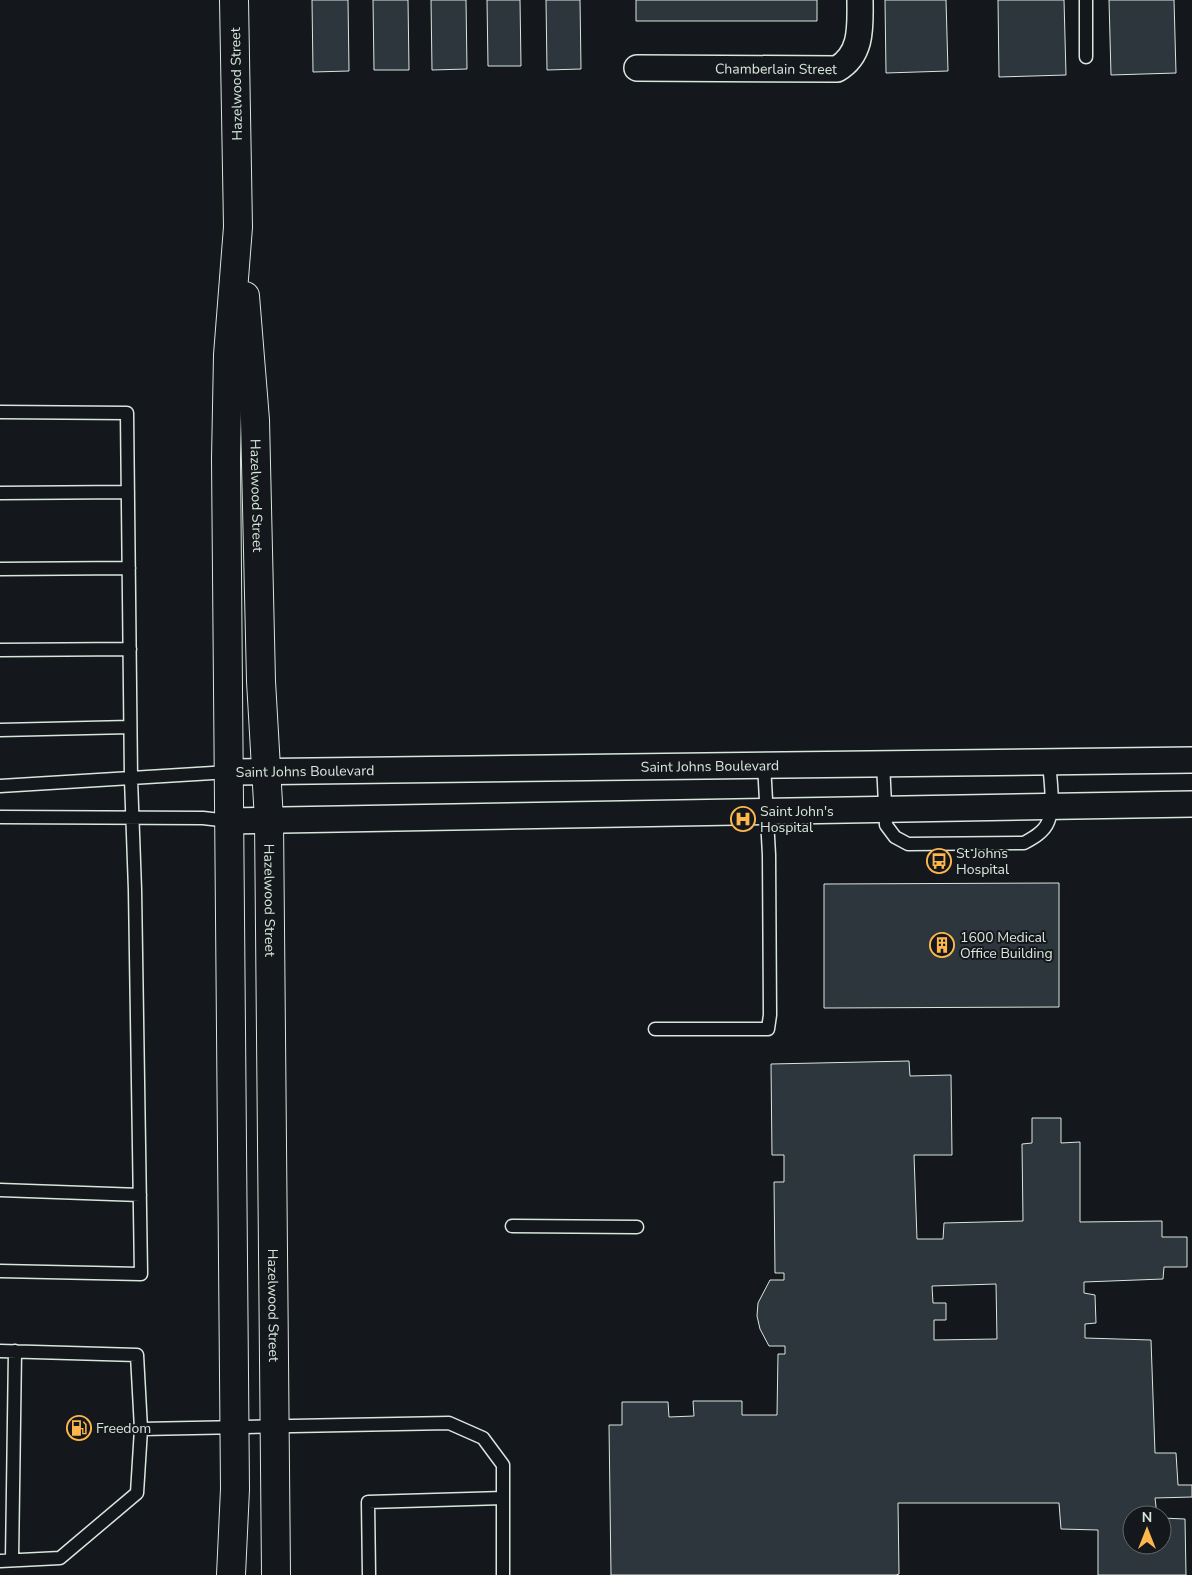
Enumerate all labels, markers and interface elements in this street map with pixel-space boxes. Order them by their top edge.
street label: Hazelwood Street [226,27,247,141]
street label: Chamberlain Street [715,59,837,79]
street label: Hazelwood Street [245,439,267,552]
street label: Saint Johns Boulevard [641,756,779,777]
street label: Saint Johns Boulevard [236,761,374,782]
place label: Saint John's Hospital [760,802,834,837]
hospital icon: Saint John's Hospital [730,806,756,832]
street label: Hazelwood Street [259,844,279,957]
place label: St Johns Hospital [956,844,1010,879]
bus stop icon: St Johns Hospital [926,848,952,874]
place label: 1600 Medical Office Building [960,928,1053,963]
building icon: 1600 Medical Office Building [929,932,955,958]
street label: Hazelwood Street [263,1249,283,1362]
fuel station icon: Freedom [66,1415,92,1441]
place label: Freedom [96,1419,151,1438]
north arrow [1122,1505,1172,1555]
text: N [1142,1508,1152,1527]

